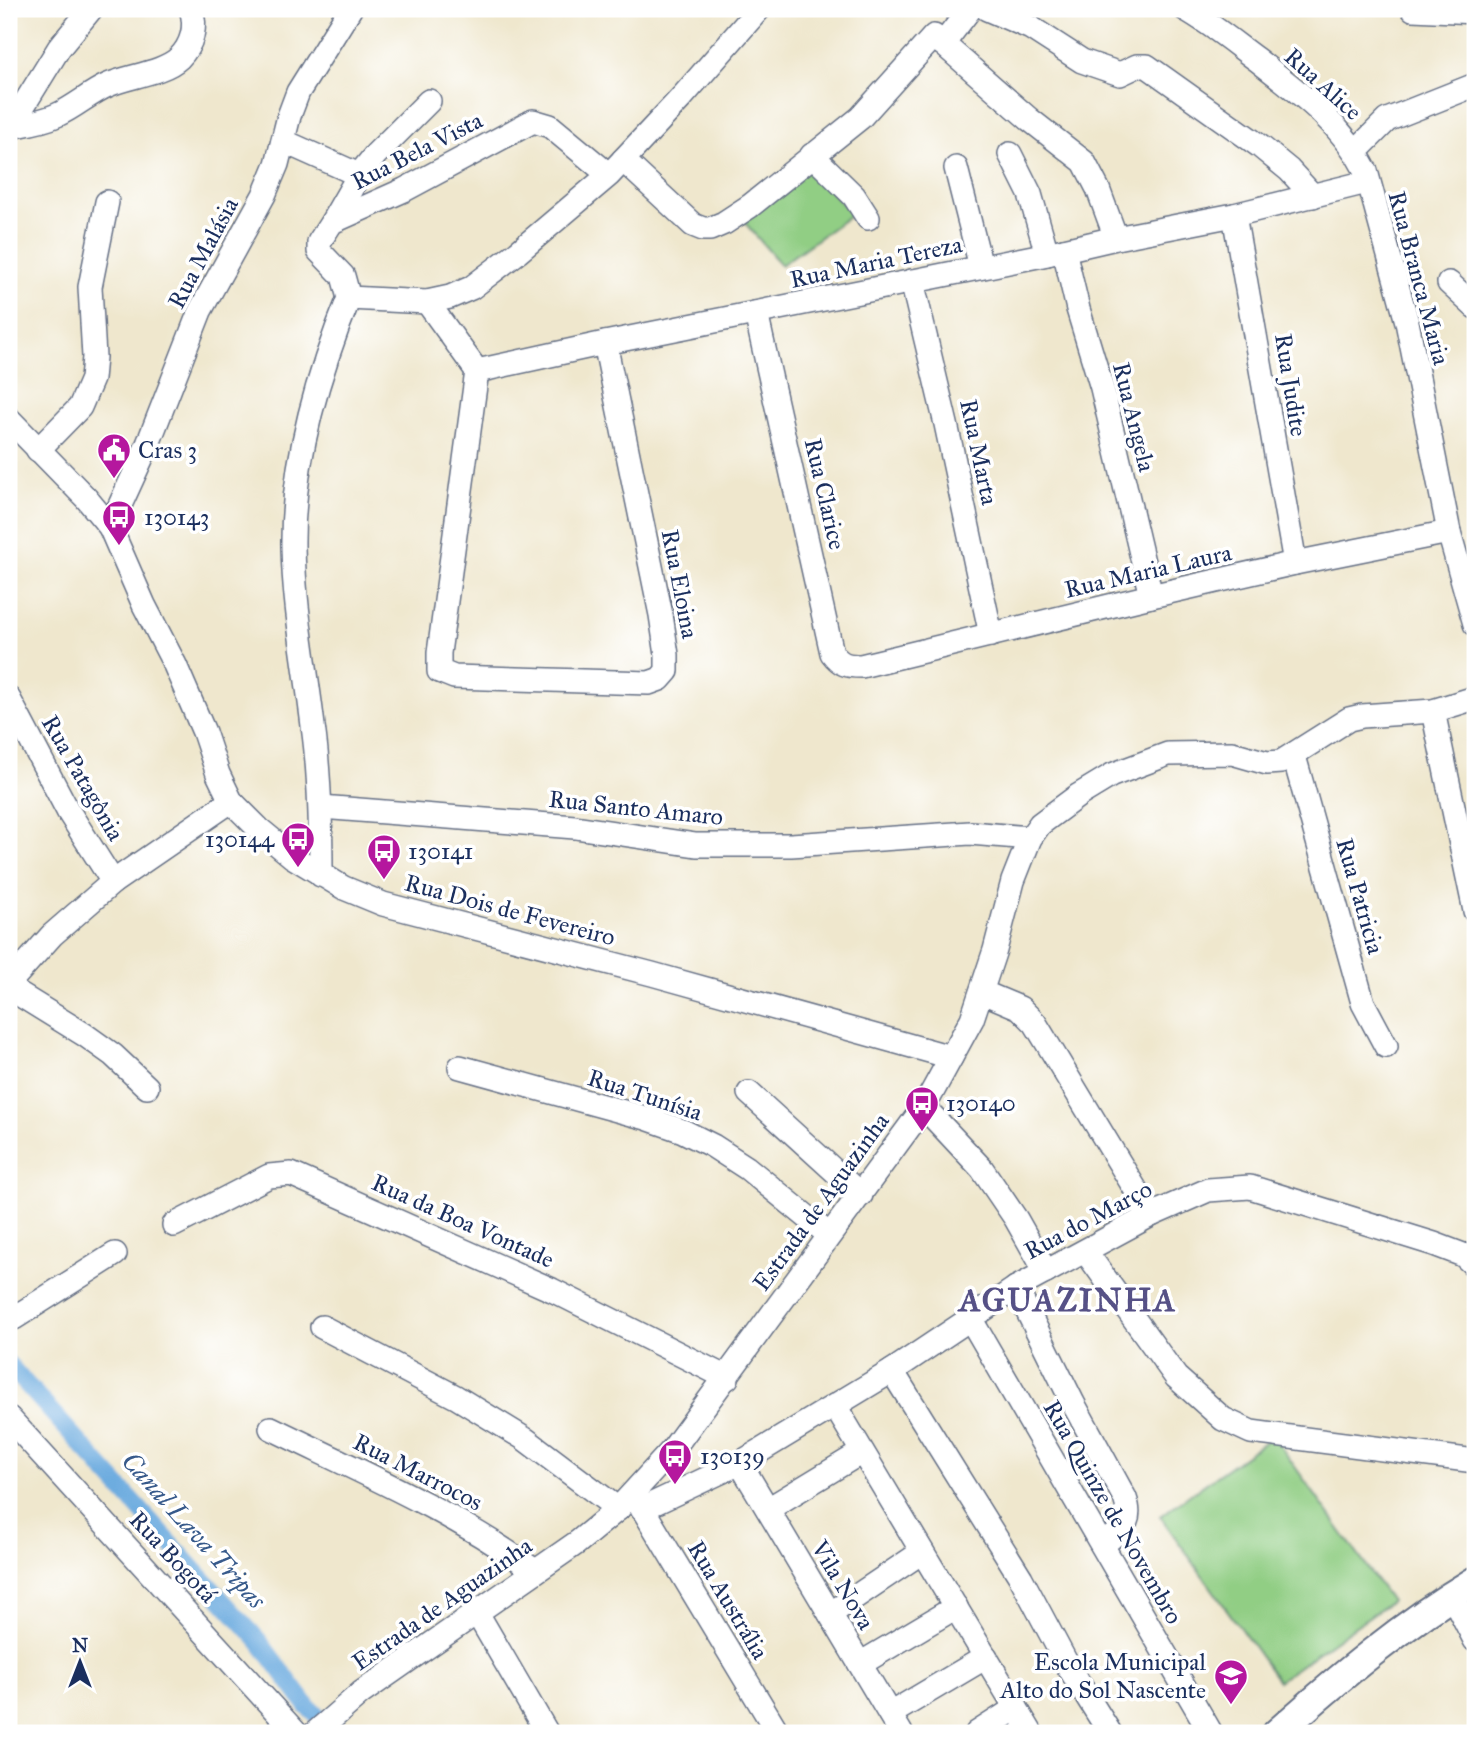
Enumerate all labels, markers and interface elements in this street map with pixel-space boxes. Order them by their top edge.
street label: Rua Alice [1278,41,1368,127]
street label: Rua Bela Vista [346,105,488,197]
street label: Rua Branca Maria [1381,188,1457,369]
street label: Rua Malásia [161,191,245,314]
street label: Rua Maria Tereza [787,229,966,295]
street label: Rua Judite [1268,331,1314,439]
street label: Rua Angela [1106,359,1162,476]
street label: Rua Marta [953,396,1005,508]
public building icon: Cras 3 [95,431,133,480]
place label: Cras 3 [138,435,197,465]
street label: Rua Clarice [798,435,852,553]
bus stop icon: 130143 [100,498,138,547]
place label: 130143 [144,502,209,532]
street label: Rua Eloina [655,527,705,642]
street label: Rua Maria Laura [1062,537,1235,605]
street label: Rua Patagônia [35,710,131,847]
street label: Rua Santo Amaro [547,784,725,832]
bus stop icon: 130144 [279,820,317,869]
place label: 130144 [205,824,275,854]
bus stop icon: 130141 [365,832,403,881]
street label: Rua Patricia [1329,835,1391,958]
place label: 130141 [408,836,473,866]
street label: Rua Dois de Fevereiro [402,867,618,953]
street label: Rua Tunísia [584,1062,707,1128]
bus stop icon: 130140 [903,1084,941,1133]
place label: 130140 [946,1088,1016,1118]
street label: Estrada de Aguazinha [746,1106,896,1297]
street label: Rua da Boa Vontade [367,1167,559,1275]
street label: Rua do Março [1019,1174,1157,1266]
district label: AGUAZINHA [957,1281,1177,1320]
street label: Rua Quinze de Novembro [1037,1395,1189,1629]
street label: Rua Marrocos [348,1427,488,1517]
bus stop icon: 130139 [656,1437,694,1486]
place label: 130139 [700,1441,765,1471]
water label: Canal Lava Tripas [115,1445,273,1616]
street label: Rua Bogotá [123,1505,224,1610]
street label: Estrada de Aguazinha [346,1530,538,1677]
street label: Vila Nova [804,1534,882,1636]
street label: Rua Austrália [681,1535,776,1665]
north arrow [46,1626,116,1696]
text: N [72,1634,88,1657]
place label: Escola Municipal Alto do Sol Nascente [999,1647,1207,1705]
school or university icon: Escola Municipal Alto do Sol Nascente [1212,1657,1250,1706]

